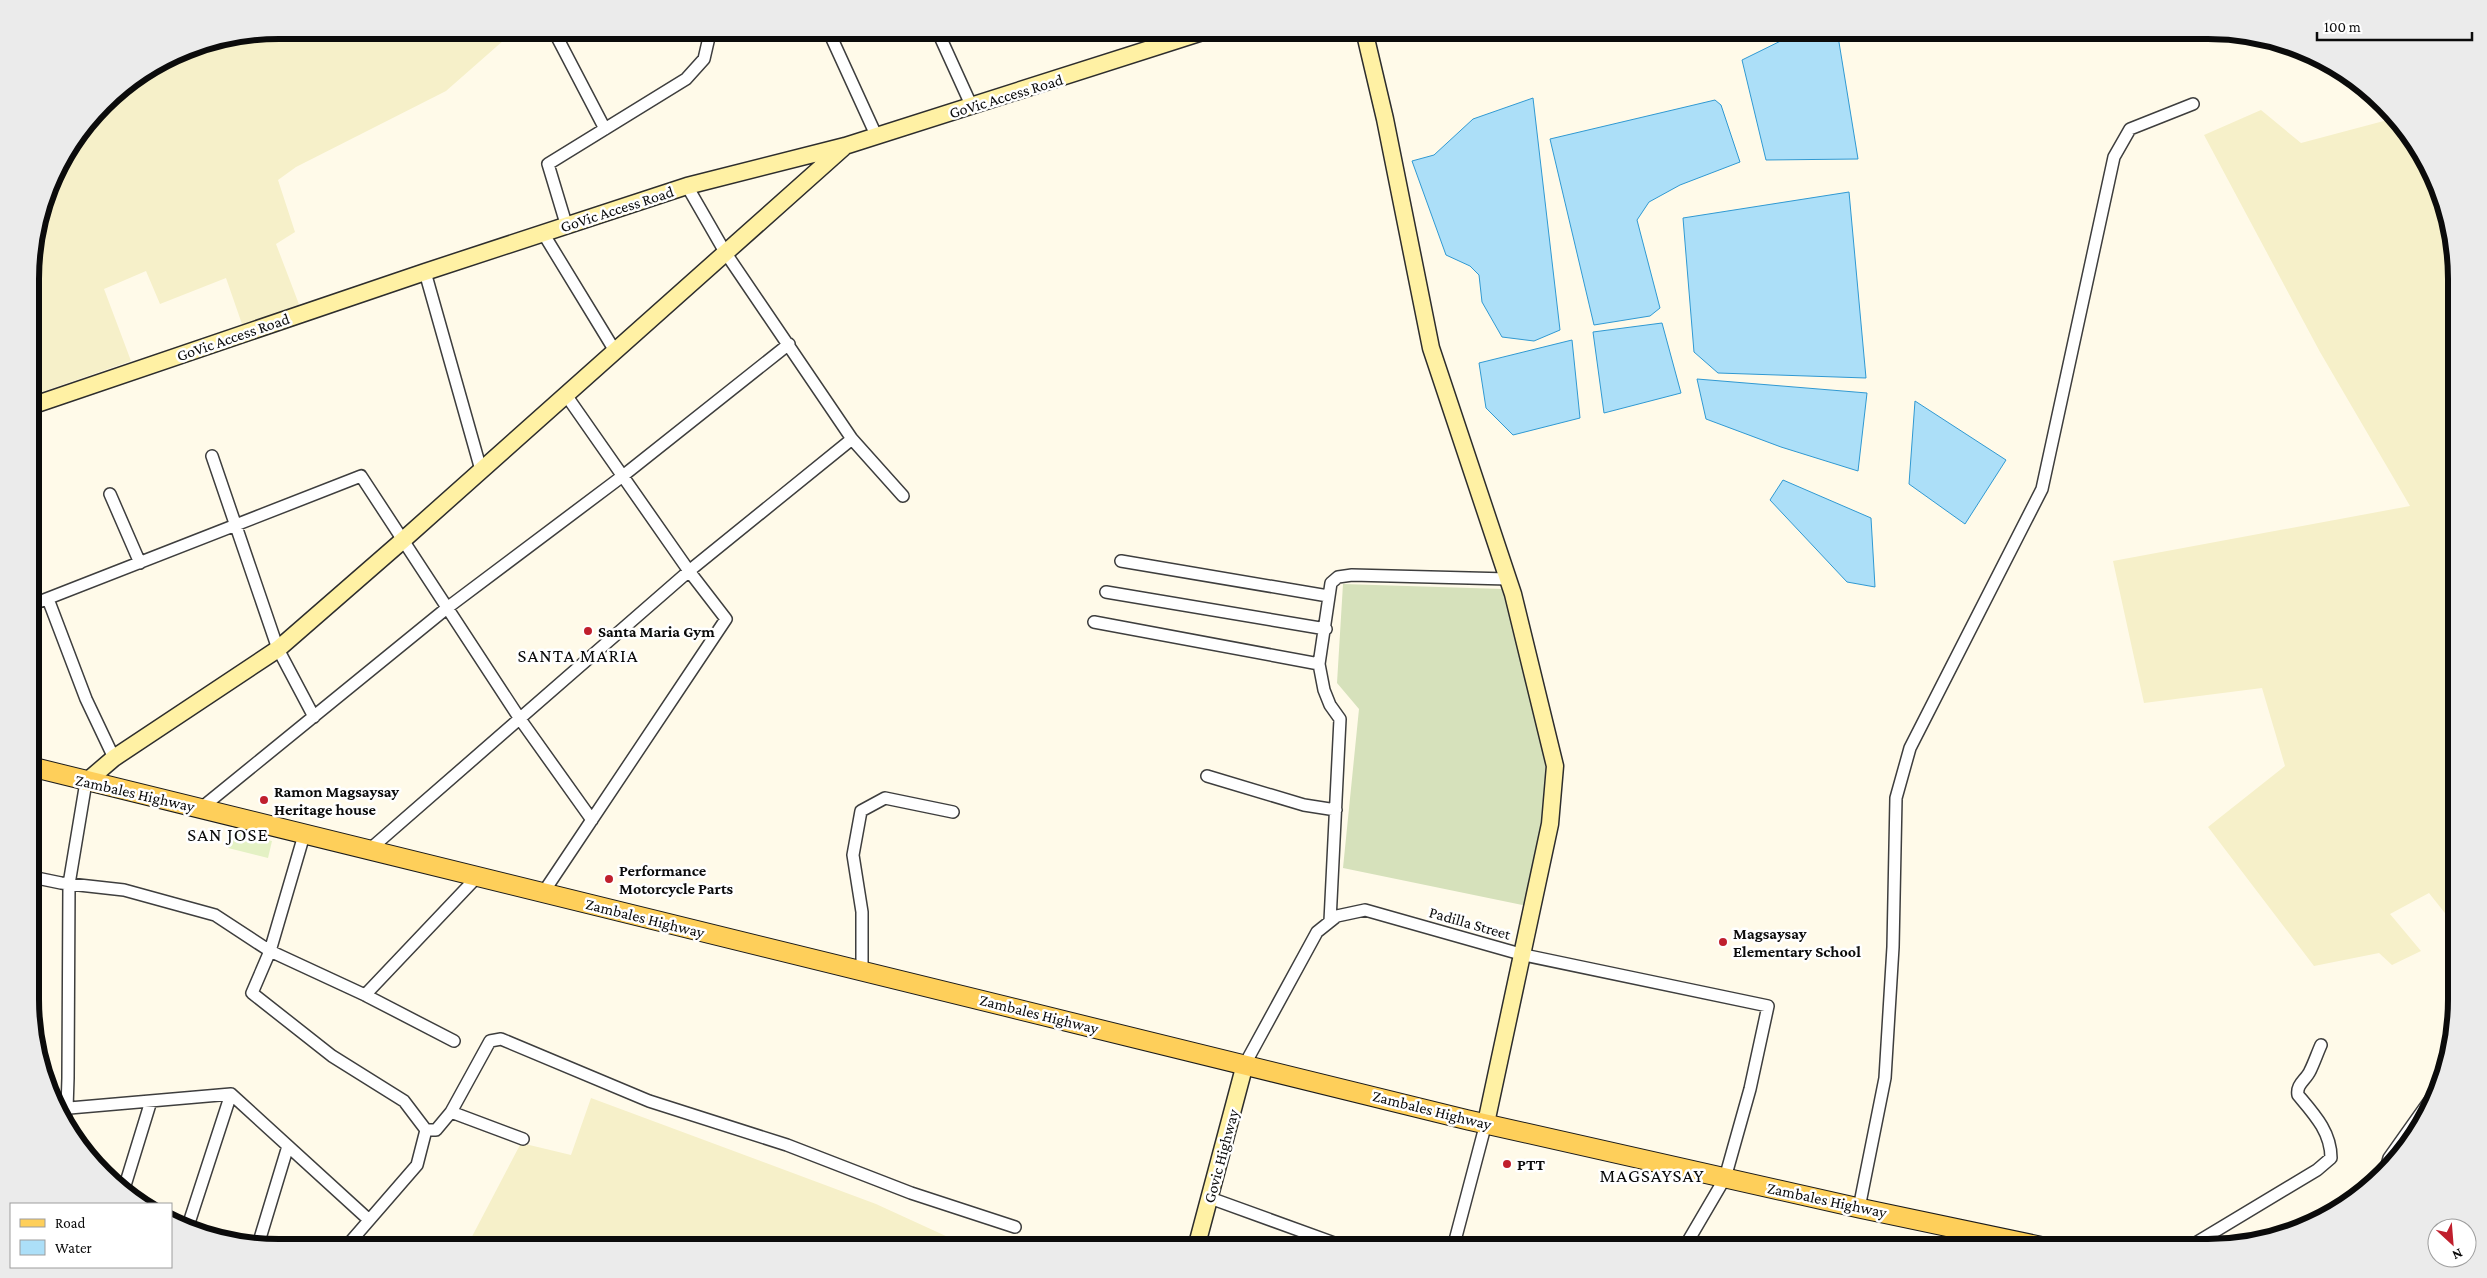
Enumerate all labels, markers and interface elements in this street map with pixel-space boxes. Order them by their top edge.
scale bar [2317,10,2472,42]
text: 100 m [2324,19,2361,35]
street label: GoVic Access Road [947,70,1065,121]
street label: GoVic Access Road [558,183,676,235]
street label: GoVic Access Road [174,310,292,364]
place label: Santa Maria Gym [598,623,715,640]
marker: Santa Maria Gym [582,625,594,637]
district label: SANTA MARIA [518,645,638,666]
street label: Zambales Highway [73,771,197,816]
place label: Ramon Magsaysay Heritage house [274,783,399,818]
marker: Ramon Magsaysay Heritage house [258,794,270,806]
district label: SAN JOSE [187,824,269,845]
place label: Performance Motorcycle Parts [619,862,734,897]
marker: Performance Motorcycle Parts [603,873,615,885]
street label: Zambales Highway [583,895,707,942]
street label: Padilla Street [1427,903,1513,943]
place label: Magsaysay Elementary School [1733,925,1861,960]
marker: Magsaysay Elementary School [1717,936,1729,948]
street label: Zambales Highway [977,991,1101,1038]
street label: Zambales Highway [1370,1087,1494,1134]
street label: Govic Highway [1200,1107,1243,1205]
place label: PTT [1517,1156,1545,1173]
marker: PTT [1501,1158,1513,1170]
district label: MAGSAYSAY [1599,1165,1705,1186]
street label: Zambales Highway [1765,1179,1889,1222]
legend [10,1203,172,1268]
text: Road [55,1215,86,1231]
north arrow [2427,1218,2477,1268]
text: Water [55,1240,92,1256]
text: N [2449,1245,2465,1264]

